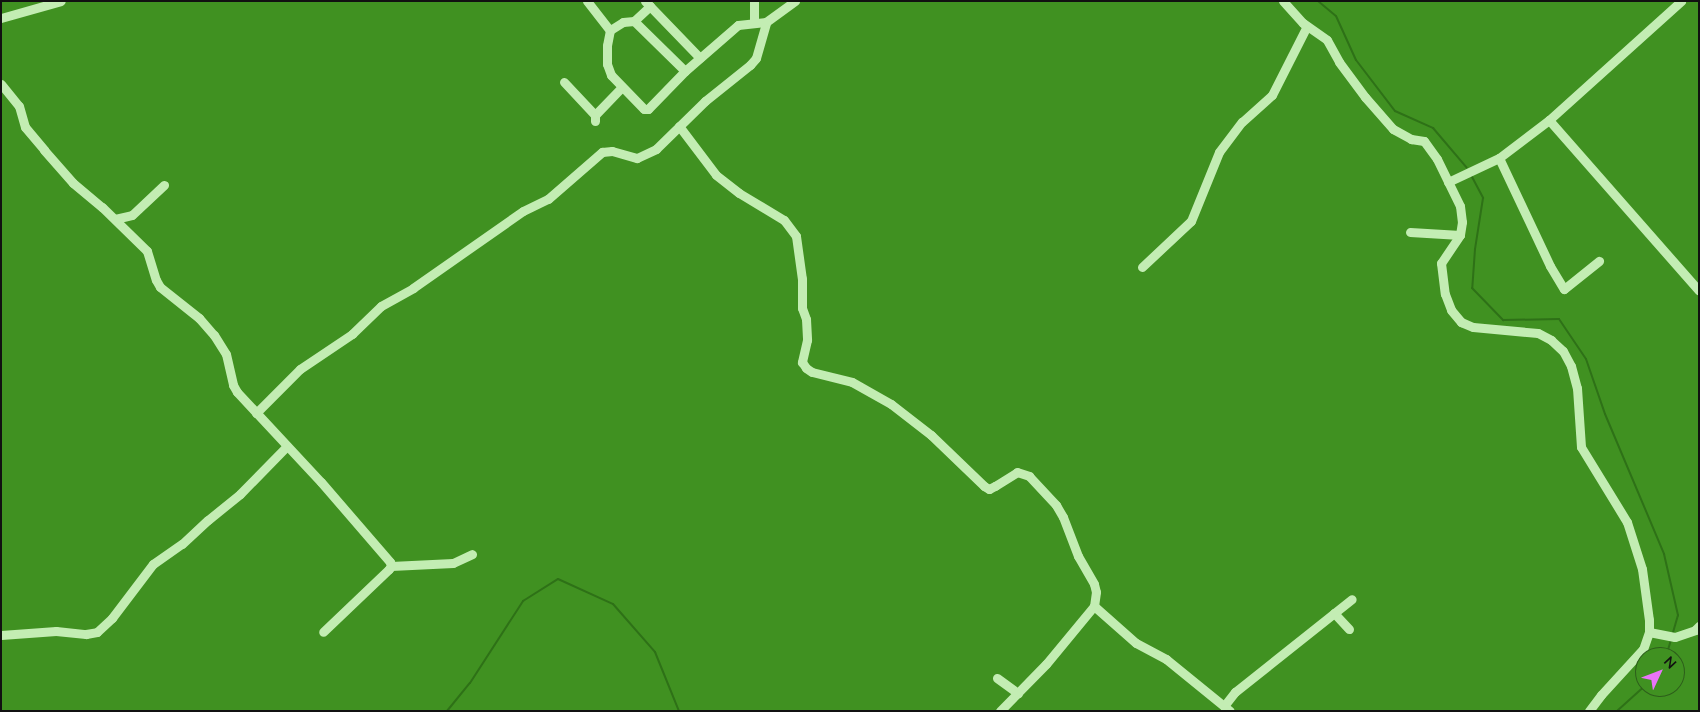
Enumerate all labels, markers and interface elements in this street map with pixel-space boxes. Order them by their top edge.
north arrow [1635,647,1685,697]
text: N [1660,652,1680,672]

